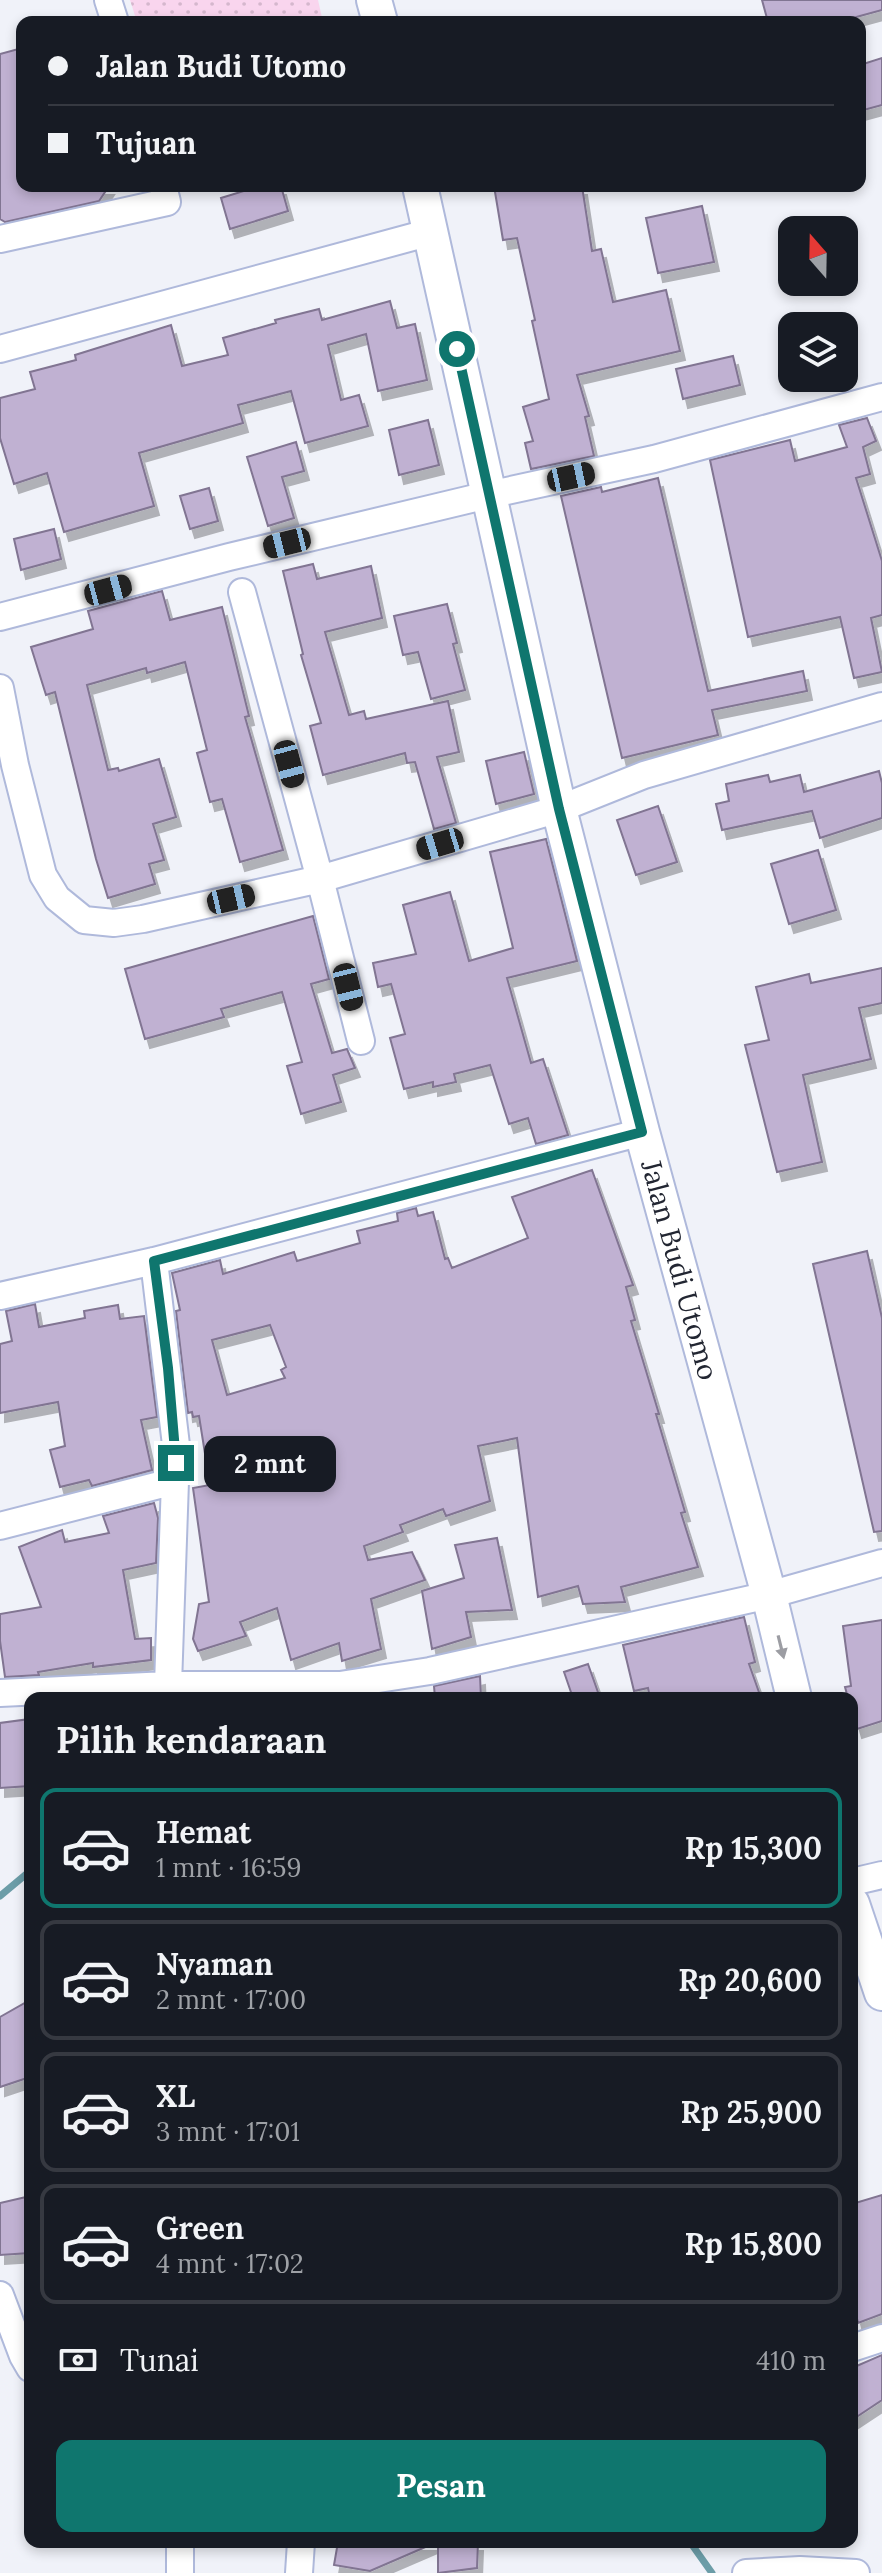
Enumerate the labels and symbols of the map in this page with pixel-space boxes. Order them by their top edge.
north arrow [778,216,858,296]
route start [439,331,475,367]
car [545,460,597,494]
car [261,526,313,560]
car [82,572,134,608]
car [271,738,307,790]
car [414,826,466,862]
car [205,882,257,916]
car [331,961,365,1013]
street label: Jalan Budi Utomo [633,1155,727,1384]
callout: 2 mnt [204,1435,336,1491]
route end [158,1445,194,1481]
one-way arrow [776,1634,788,1659]

